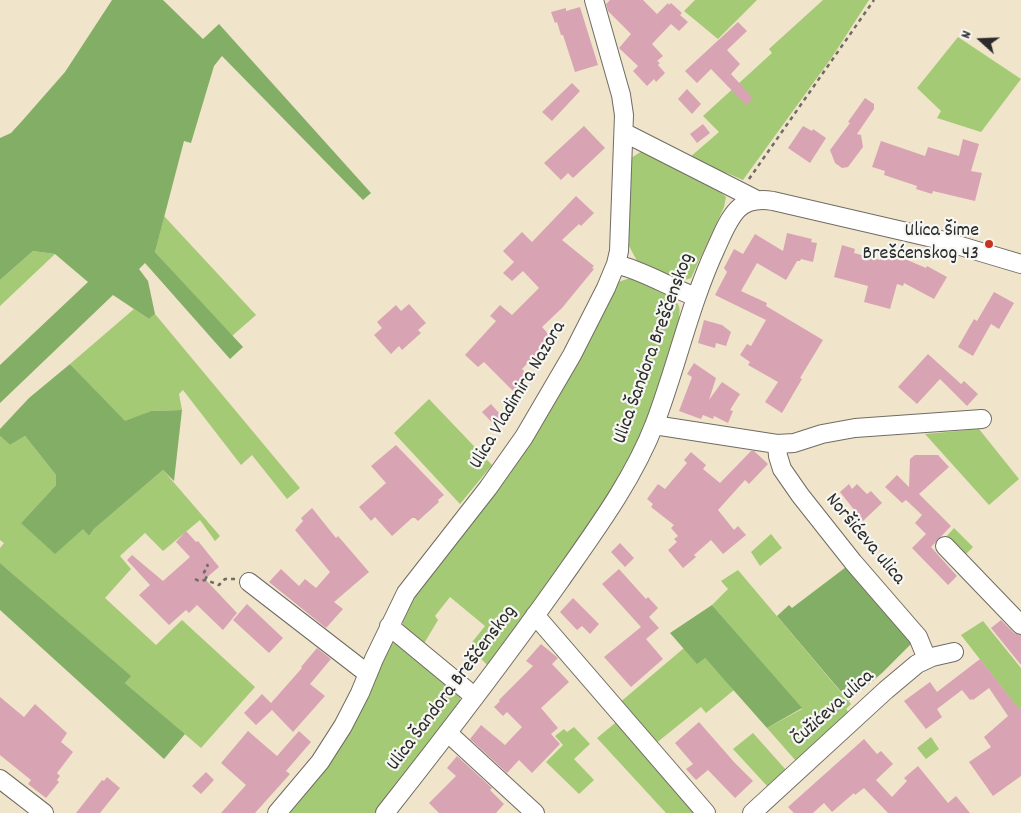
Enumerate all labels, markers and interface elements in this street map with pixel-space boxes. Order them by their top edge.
north arrow [956,15,1006,65]
text: N [956,28,977,42]
place label: Ulica Šime Brešćenskog 43 [863,220,979,267]
marker: Ulica Šime Brešćenskog 43 [983,238,995,250]
street label: Ulica Šandora Breščenskog [609,250,701,448]
street label: Ulica Vladimira Nazora [465,318,573,474]
street label: Noršićeva ulica [819,489,909,591]
street label: Ulica Šandora Breščenskog [383,601,523,777]
street label: Čužićeva ulica [788,666,880,752]

